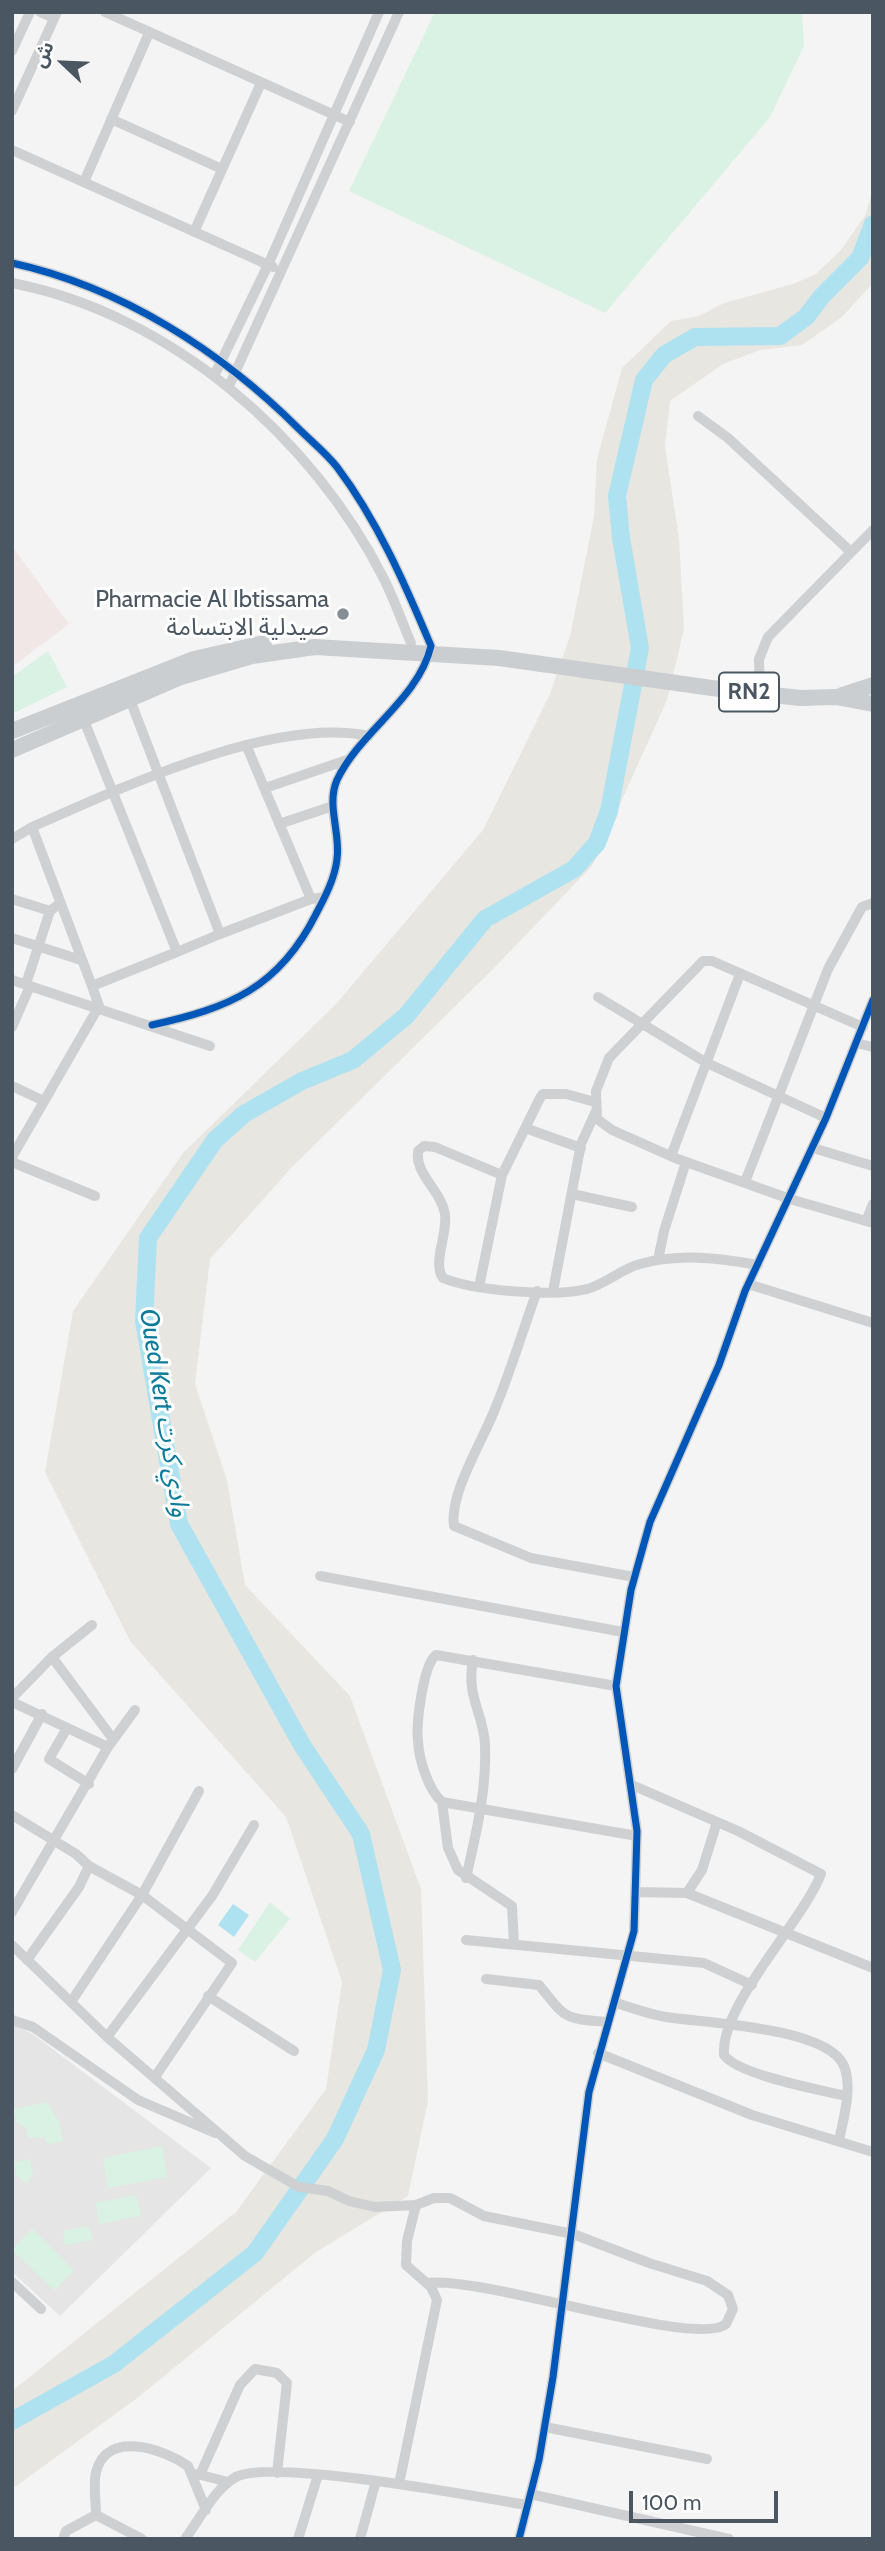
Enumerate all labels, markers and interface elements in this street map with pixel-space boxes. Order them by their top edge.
north arrow [28,28,98,98]
text: ش [28,38,59,71]
place label: Pharmacie Al Ibtissama صيدلية الابتسامة [95,586,329,642]
marker: Pharmacie Al Ibtissama صيدلية الابتسامة [335,606,351,622]
road number: RN2 [719,672,779,712]
water label: Oued Kert وادي كرت [132,1307,196,1519]
scale bar [633,2478,782,2522]
text: 100 m [642,2490,701,2515]

